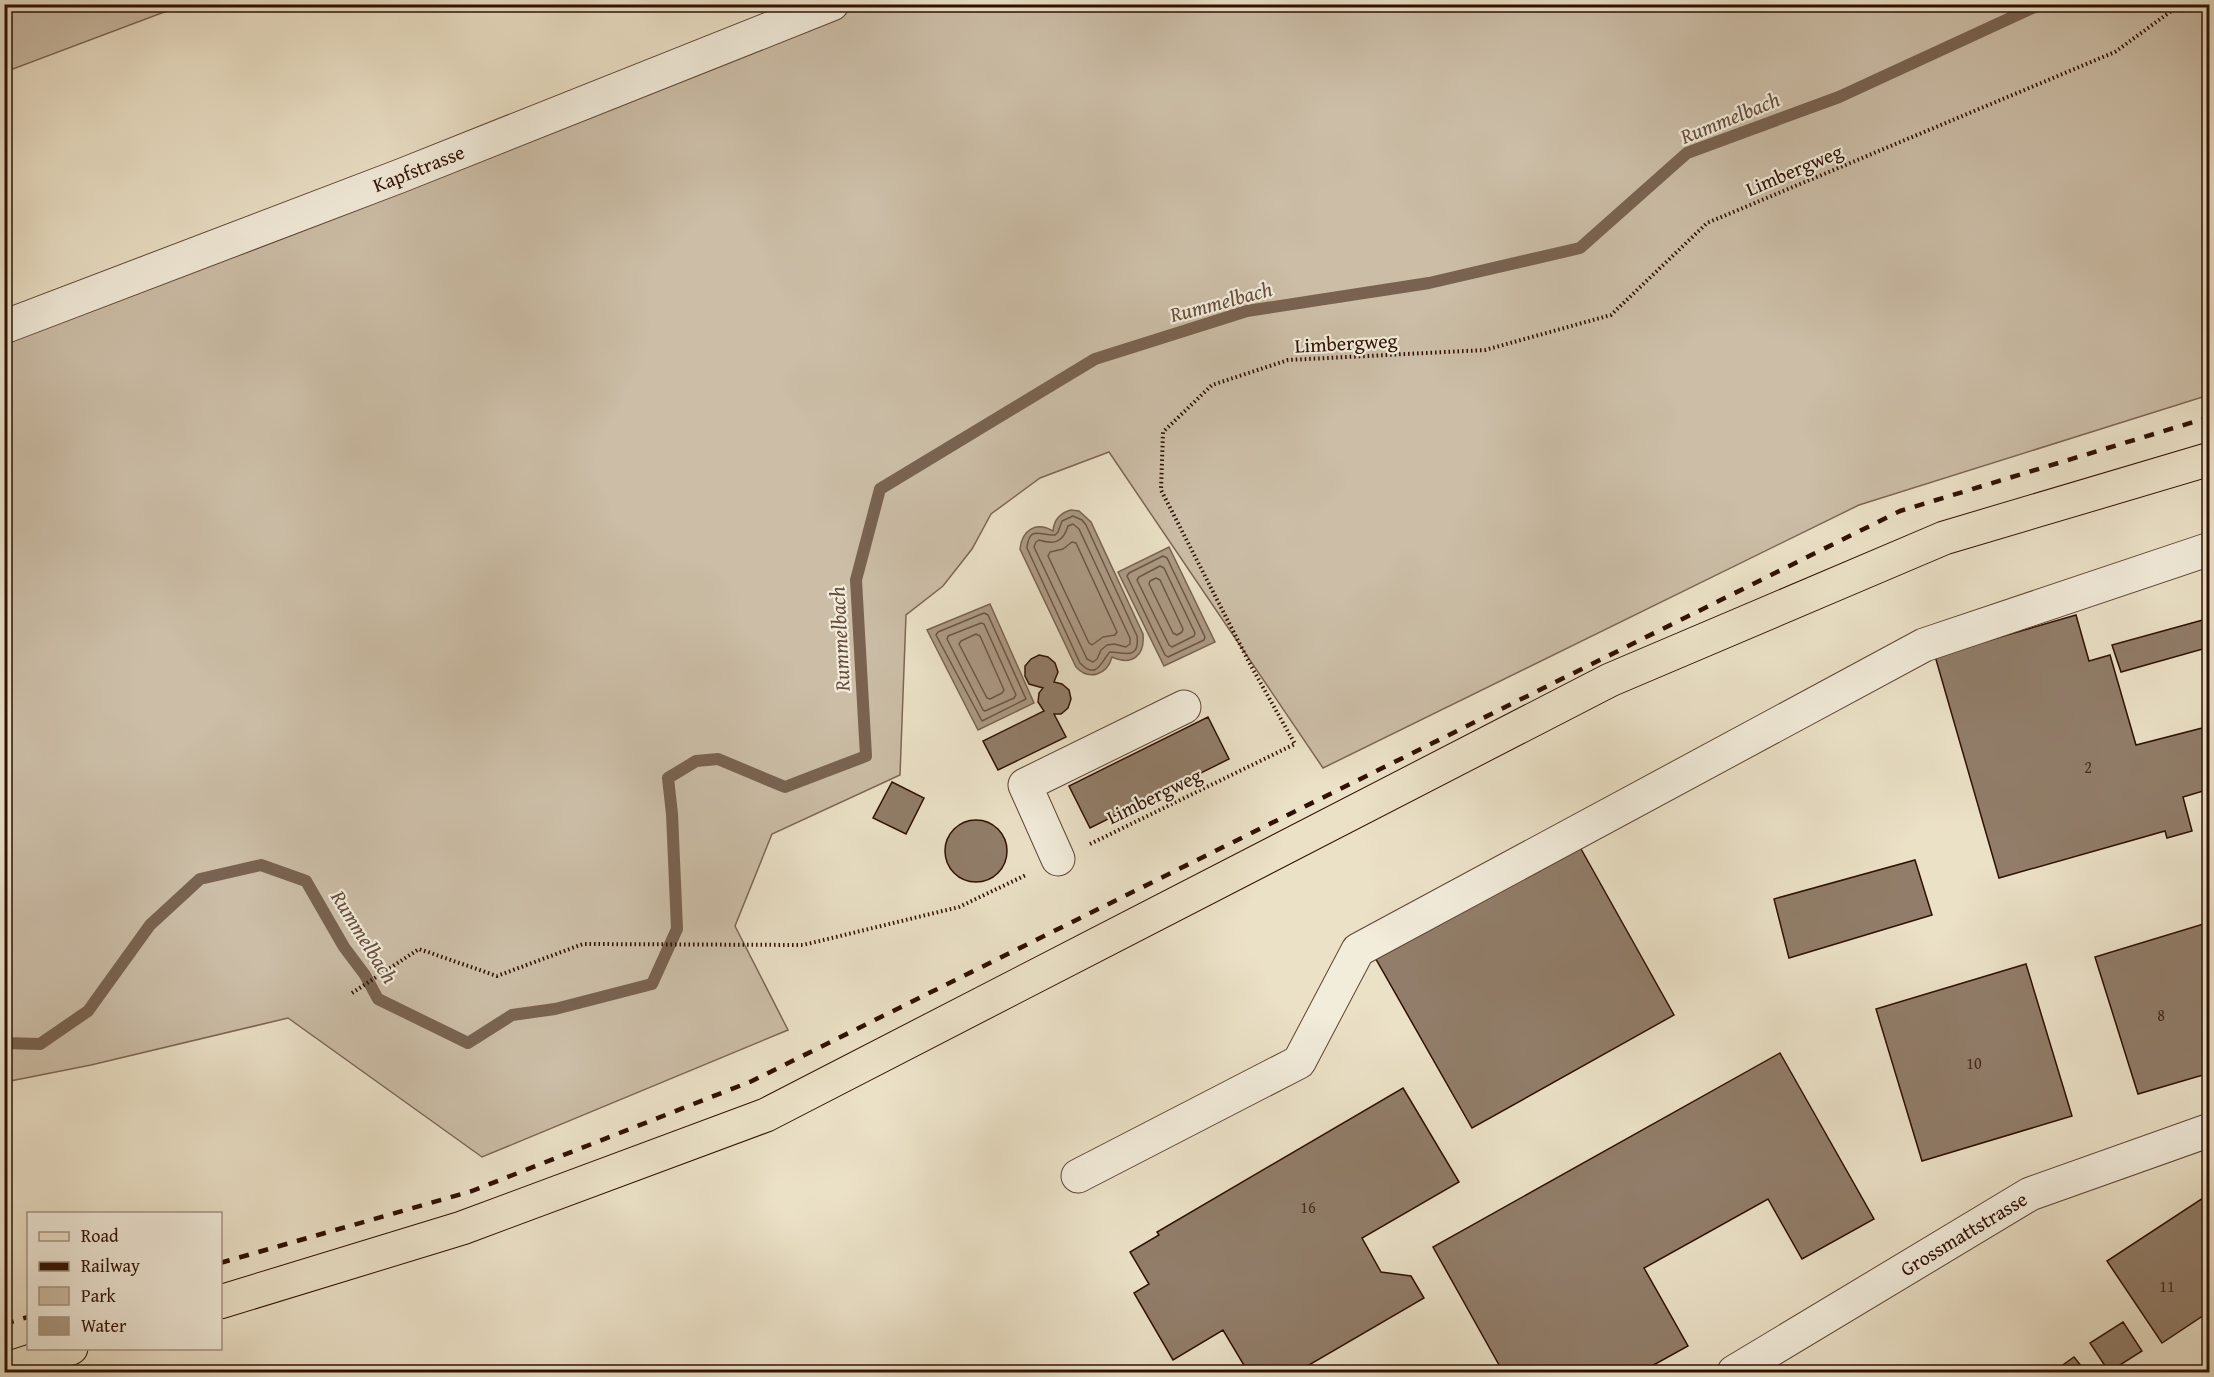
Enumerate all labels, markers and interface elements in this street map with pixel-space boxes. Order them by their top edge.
water label: Rummelbach [1674,83,1785,152]
street label: Limbergweg [1741,136,1847,203]
street label: Kapfstrasse [369,137,469,199]
water label: Rummelbach [1165,273,1276,330]
street label: Limbergweg [1294,325,1398,360]
water label: Rummelbach [821,585,858,693]
house number: 2 [2084,755,2092,779]
street label: Limbergweg [1101,760,1206,831]
water label: Rummelbach [323,883,406,990]
house number: 8 [2157,1003,2165,1027]
house number: 10 [1966,1051,1982,1075]
street label: Grossmattstrasse [1894,1184,2032,1283]
house number: 16 [1300,1195,1316,1219]
legend [27,1212,222,1350]
text: Road [81,1222,119,1249]
text: Railway [81,1252,140,1279]
house number: 11 [2159,1274,2175,1298]
text: Park [81,1282,117,1309]
text: Water [81,1312,127,1339]

